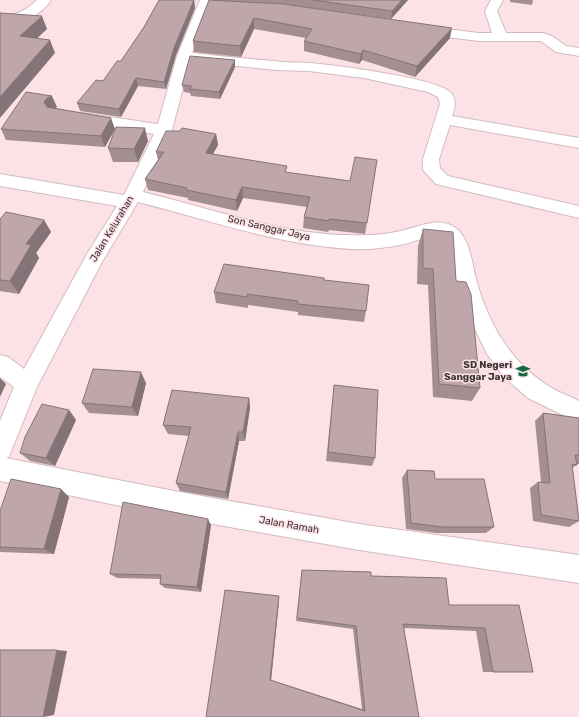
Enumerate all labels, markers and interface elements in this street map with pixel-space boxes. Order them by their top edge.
street label: Jalan Kelurahan [88,194,136,264]
street label: Son Sanggar Jaya [227,213,311,243]
place label: SD Negeri Sanggar Jaya [444,359,512,383]
school or university icon: SD Negeri Sanggar Jaya [515,363,531,379]
street label: Jalan Ramah [258,514,320,536]

